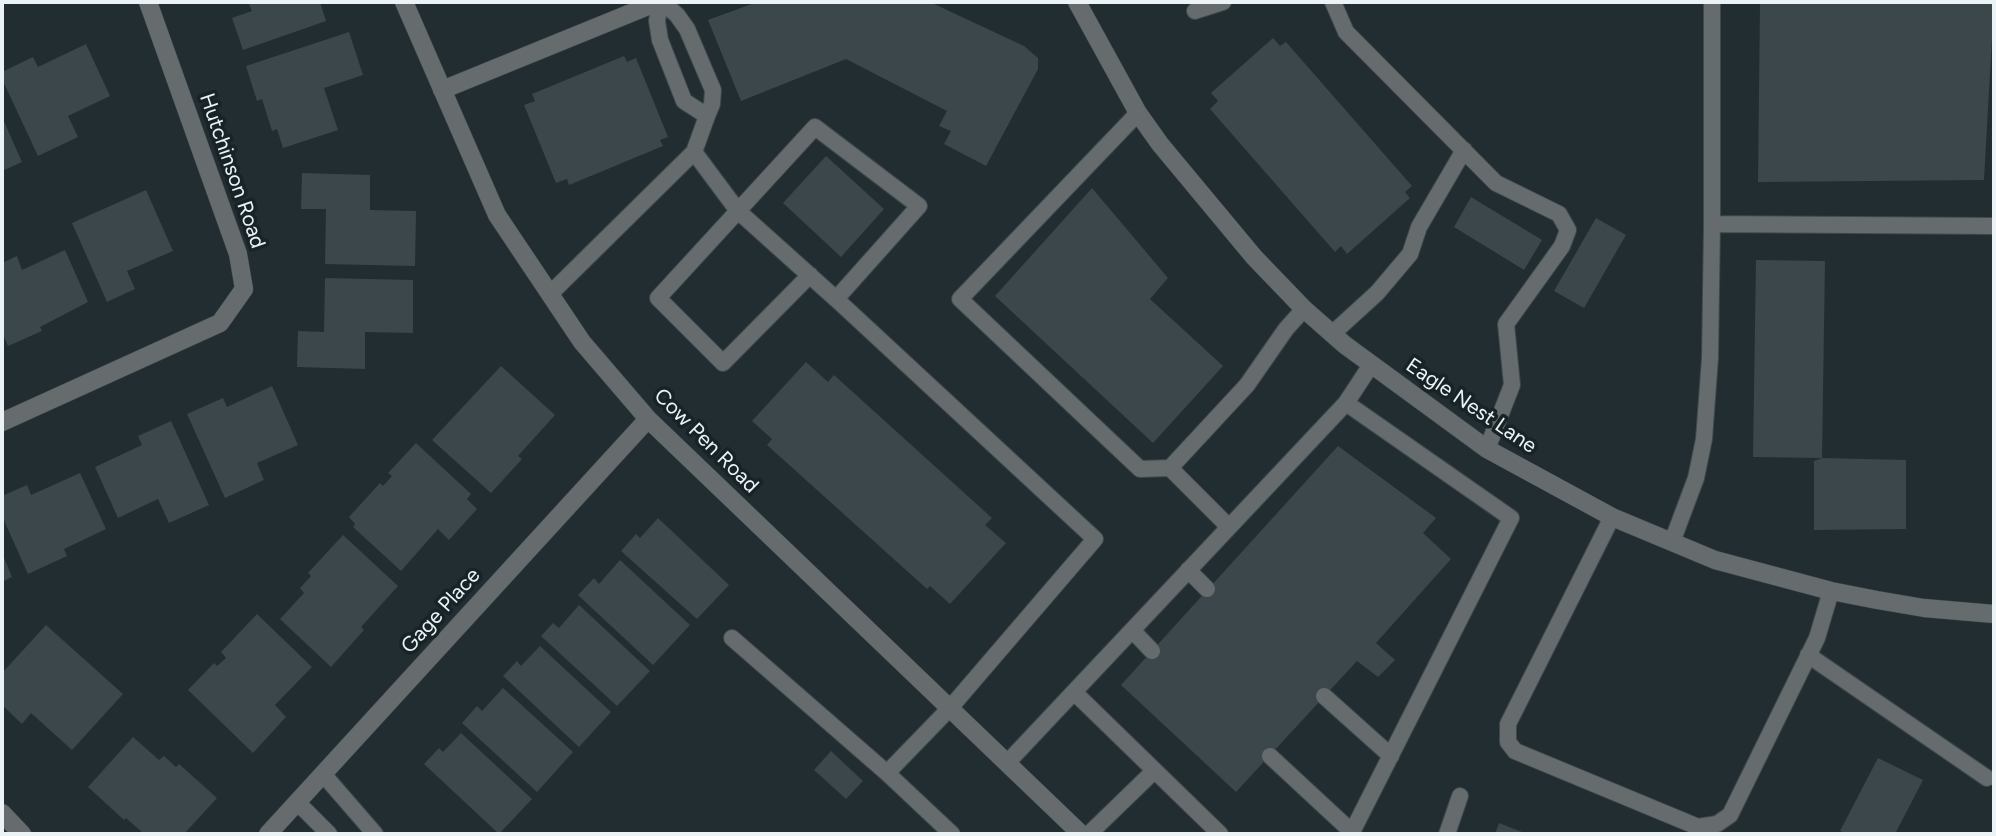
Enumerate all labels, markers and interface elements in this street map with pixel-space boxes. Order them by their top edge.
street label: Hutchinson Road [194,90,270,252]
street label: Eagle Nest Lane [1401,353,1541,459]
street label: Cow Pen Road [649,384,763,498]
street label: Gage Place [396,563,486,659]

